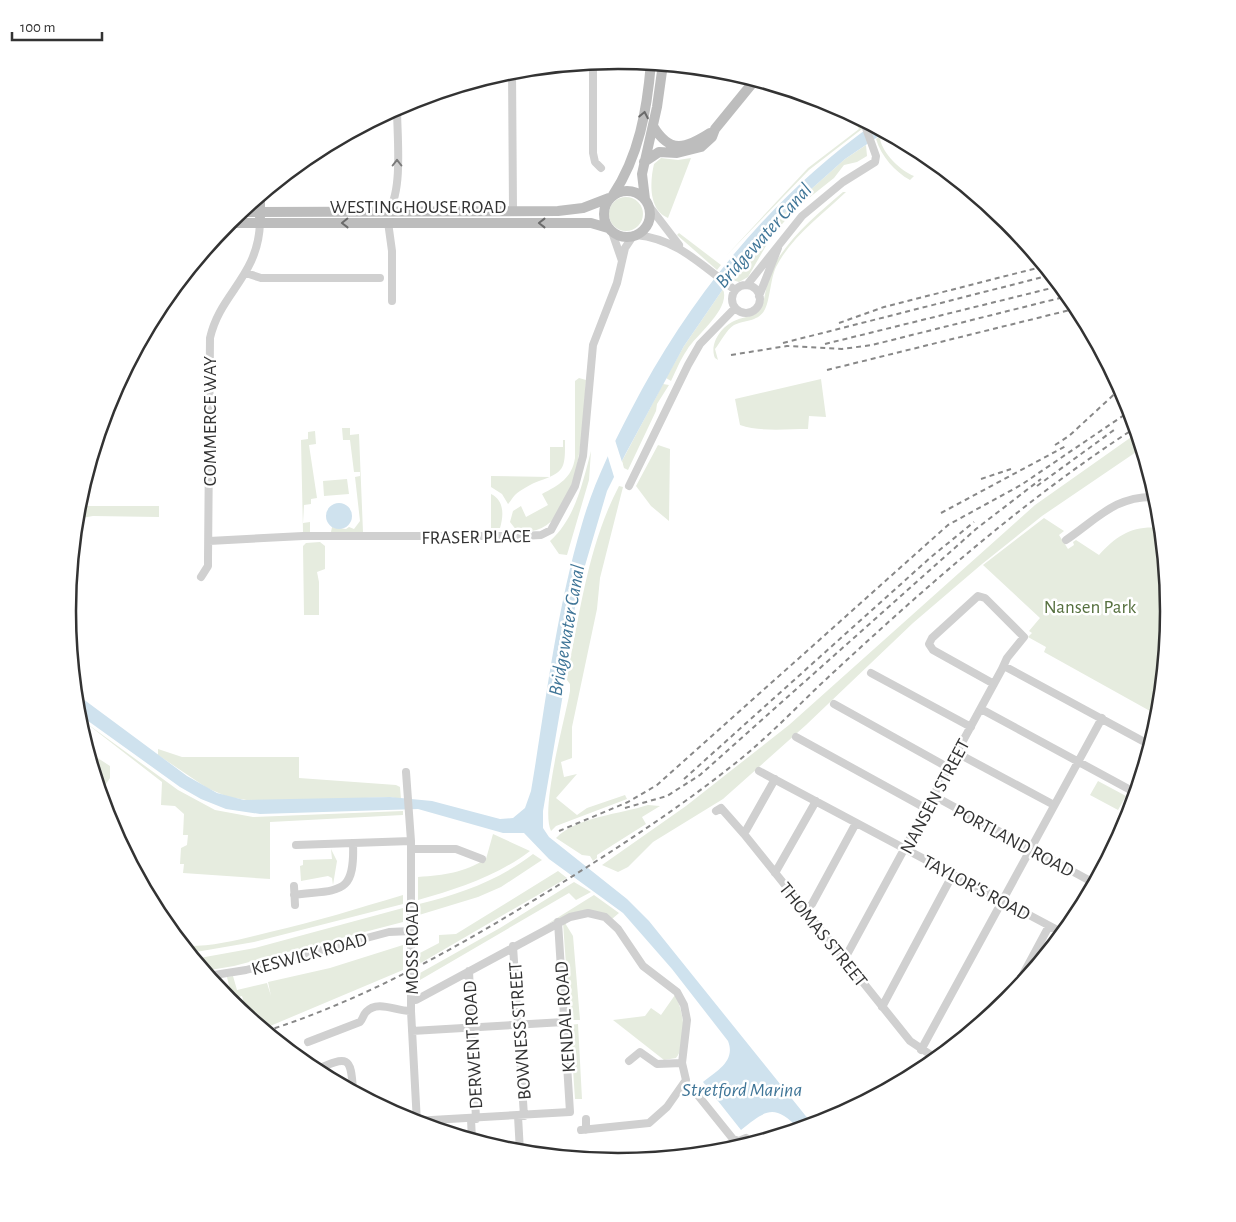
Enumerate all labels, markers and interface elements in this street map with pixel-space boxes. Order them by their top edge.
scale bar [12,10,102,42]
text: 100 m [20,20,55,35]
one-way arrow [638,110,648,119]
one-way arrow [392,159,402,166]
water label: Bridgewater Canal [712,179,816,292]
street label: WESTINGHOUSE ROAD [330,198,506,217]
one-way arrow [341,218,348,228]
one-way arrow [538,218,546,228]
street label: COMMERCE WAY [201,356,220,486]
street label: FRASER PLACE [421,527,531,548]
water label: Bridgewater Canal [546,563,588,697]
park label: Nansen Park [1044,598,1137,617]
street label: NANSEN STREET [897,736,974,857]
street label: PORTLAND ROAD [950,802,1077,881]
street label: TAYLOR'S ROAD [919,852,1033,925]
street label: THOMAS STREET [775,879,871,991]
street label: MOSS ROAD [403,901,422,995]
street label: KESWICK ROAD [249,930,369,979]
street label: KENDAL ROAD [552,960,579,1073]
street label: BOWNESS STREET [506,961,535,1101]
street label: DERWENT ROAD [461,980,486,1109]
water label: Stretford Marina [682,1080,802,1100]

